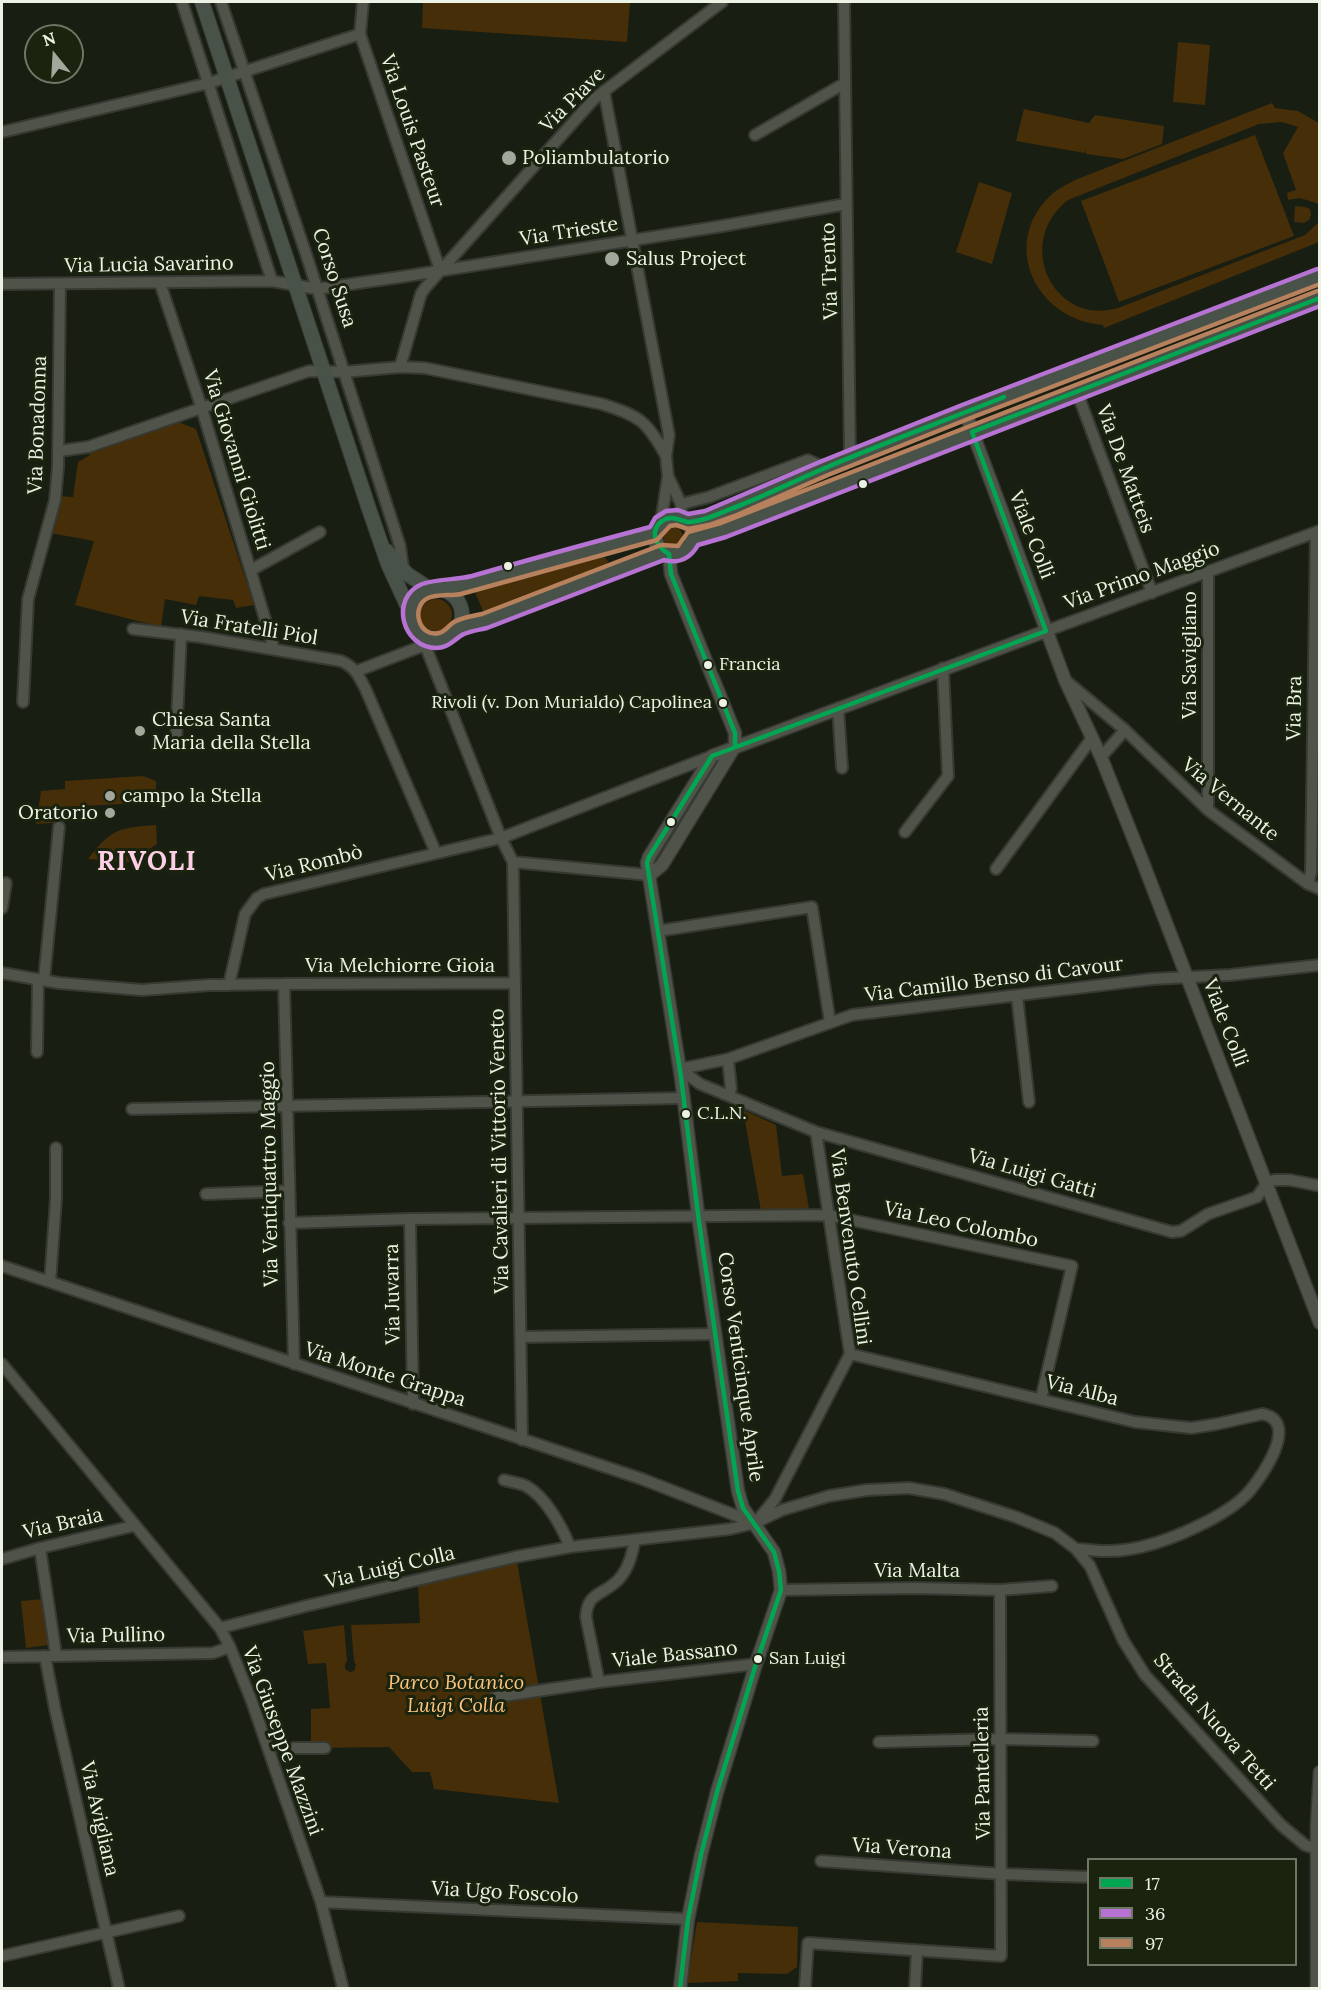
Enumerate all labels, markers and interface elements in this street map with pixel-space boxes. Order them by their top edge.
north arrow [24,24,84,84]
text: N [40,27,58,50]
street label: Via Louis Pasteur [375,51,449,211]
street label: Via Piave [535,62,611,138]
place label: Poliambulatorio [522,146,669,170]
marker: Poliambulatorio [500,149,518,167]
street label: Via Trieste [518,212,620,252]
street label: Via Trento [816,222,844,320]
street label: Corso Susa [307,225,361,331]
place label: Salus Project [626,247,746,271]
marker: Salus Project [603,250,621,268]
street label: Via Lucia Savarino [64,252,234,278]
street label: Via Bonadonna [24,355,52,495]
street label: Via Giovanni Giolitti [197,367,275,553]
street label: Via De Matteis [1091,402,1159,536]
unlabelled marker [857,478,869,490]
street label: Viale Colli [1003,488,1059,582]
street label: Via Primo Maggio [1061,537,1223,615]
unlabelled marker [502,560,514,572]
street label: Via Savigliano [1178,591,1202,719]
street label: Via Fratelli Piol [179,605,319,651]
place label: Francia [719,654,780,676]
marker: Francia [702,659,714,671]
street label: Via Bra [1282,675,1308,741]
place label: Rivoli (v. Don Murialdo) Capolinea [431,692,712,714]
marker: Rivoli (v. Don Murialdo) Capolinea [717,697,729,709]
place label: Chiesa Santa Maria della Stella [152,708,311,755]
marker: Chiesa Santa Maria della Stella [133,724,147,738]
street label: Via Vernante [1176,753,1284,847]
place label: campo la Stella [122,784,262,808]
marker: campo la Stella [103,789,117,803]
place label: Oratorio [18,801,98,825]
marker: Oratorio [103,806,117,820]
unlabelled marker [665,816,677,828]
street label: Via Rombò [263,840,365,888]
district label: RIVOLI [97,847,197,879]
street label: Via Camillo Benso di Cavour [863,952,1125,1008]
street label: Via Melchiorre Gioia [305,954,495,978]
street label: Viale Colli [1197,976,1253,1070]
street label: Via Cavalieri di Vittorio Veneto [486,1008,514,1294]
street label: Via Ventiquattro Maggio [256,1061,284,1287]
place label: C.L.N. [697,1103,747,1125]
marker: C.L.N. [680,1108,692,1120]
street label: Via Luigi Gatti [965,1144,1099,1204]
street label: Via Benvenuto Cellini [824,1147,876,1347]
street label: Via Leo Colombo [882,1197,1040,1253]
street label: Via Juvarra [380,1243,406,1345]
street label: Corso Venticinque Aprile [712,1250,768,1484]
street label: Via Monte Grappa [301,1338,469,1412]
street label: Via Alba [1043,1370,1121,1412]
street label: Via Braia [21,1503,105,1545]
street label: Via Luigi Colla [323,1541,457,1595]
street label: Via Malta [874,1559,960,1583]
street label: Via Pullino [67,1623,165,1649]
street label: Viale Bassano [611,1636,739,1674]
street label: Via Giuseppe Mazzini [237,1643,327,1839]
place label: San Luigi [769,1648,846,1670]
street label: Strada Nuova Tetti [1148,1649,1280,1795]
marker: San Luigi [752,1653,764,1665]
park label: Parco Botanico Luigi Colla [388,1671,524,1718]
street label: Via Pantelleria [970,1706,996,1840]
street label: Via Avigliana [74,1759,124,1879]
street label: Via Verona [851,1834,953,1864]
legend [1087,1858,1297,1966]
text: 17 [1145,1872,1160,1895]
street label: Via Ugo Foscolo [431,1877,579,1909]
text: 36 [1145,1902,1165,1925]
text: 97 [1145,1932,1163,1955]

